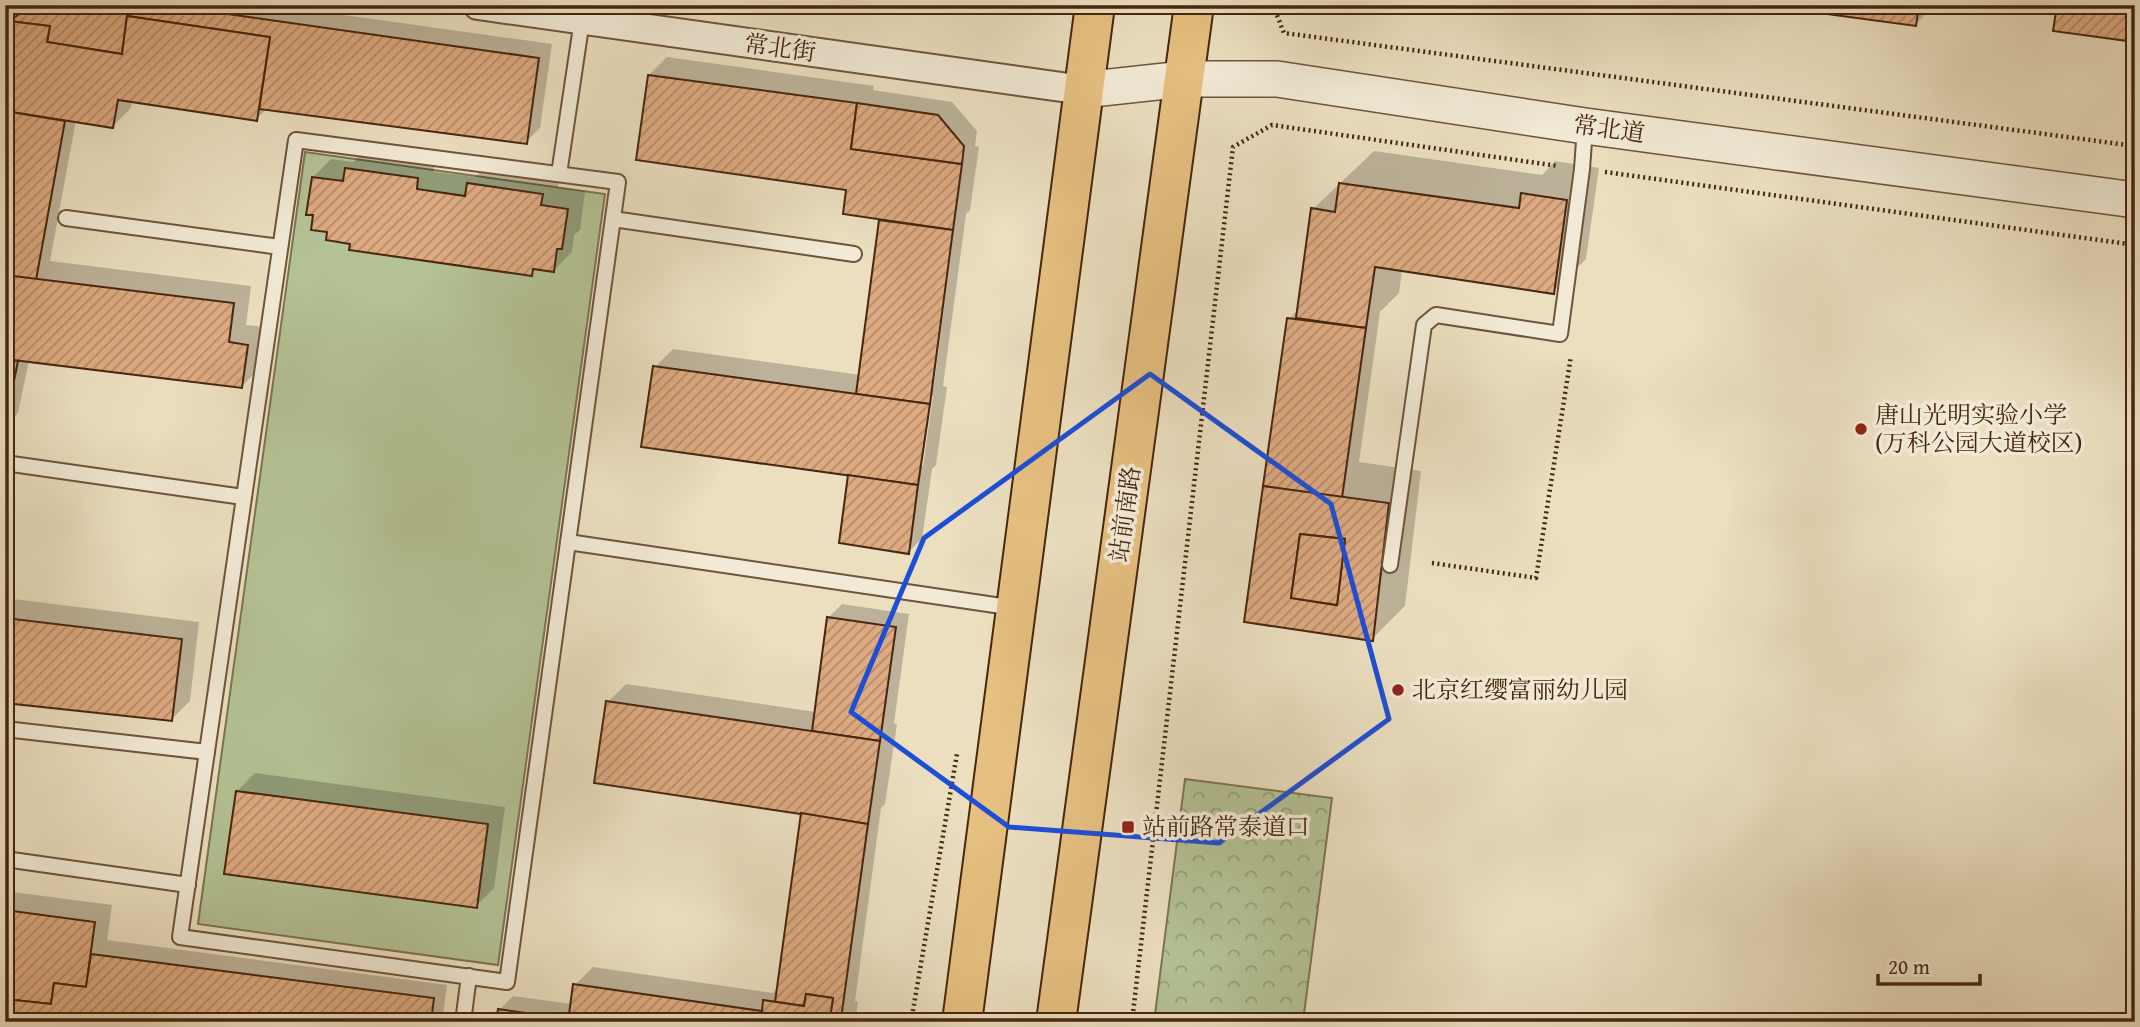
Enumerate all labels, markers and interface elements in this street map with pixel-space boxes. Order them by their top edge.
street label: 常北街 [742,25,818,70]
street label: 常北道 [1571,106,1647,151]
place label: 唐山光明实验小学 (万科公园大道校区) [1875,397,2082,460]
marker: 唐山光明实验小学 (万科公园大道校区) [1853,421,1869,437]
street label: 站前南路 [1100,464,1149,564]
place label: 北京红缨富丽幼儿园 [1412,672,1628,707]
marker: 北京红缨富丽幼儿园 [1390,682,1406,698]
place label: 站前路常泰道口 [1142,809,1310,844]
marker: 站前路常泰道口 [1120,819,1136,835]
scale bar [1878,943,1979,987]
text: 20 m [1888,951,1930,982]

